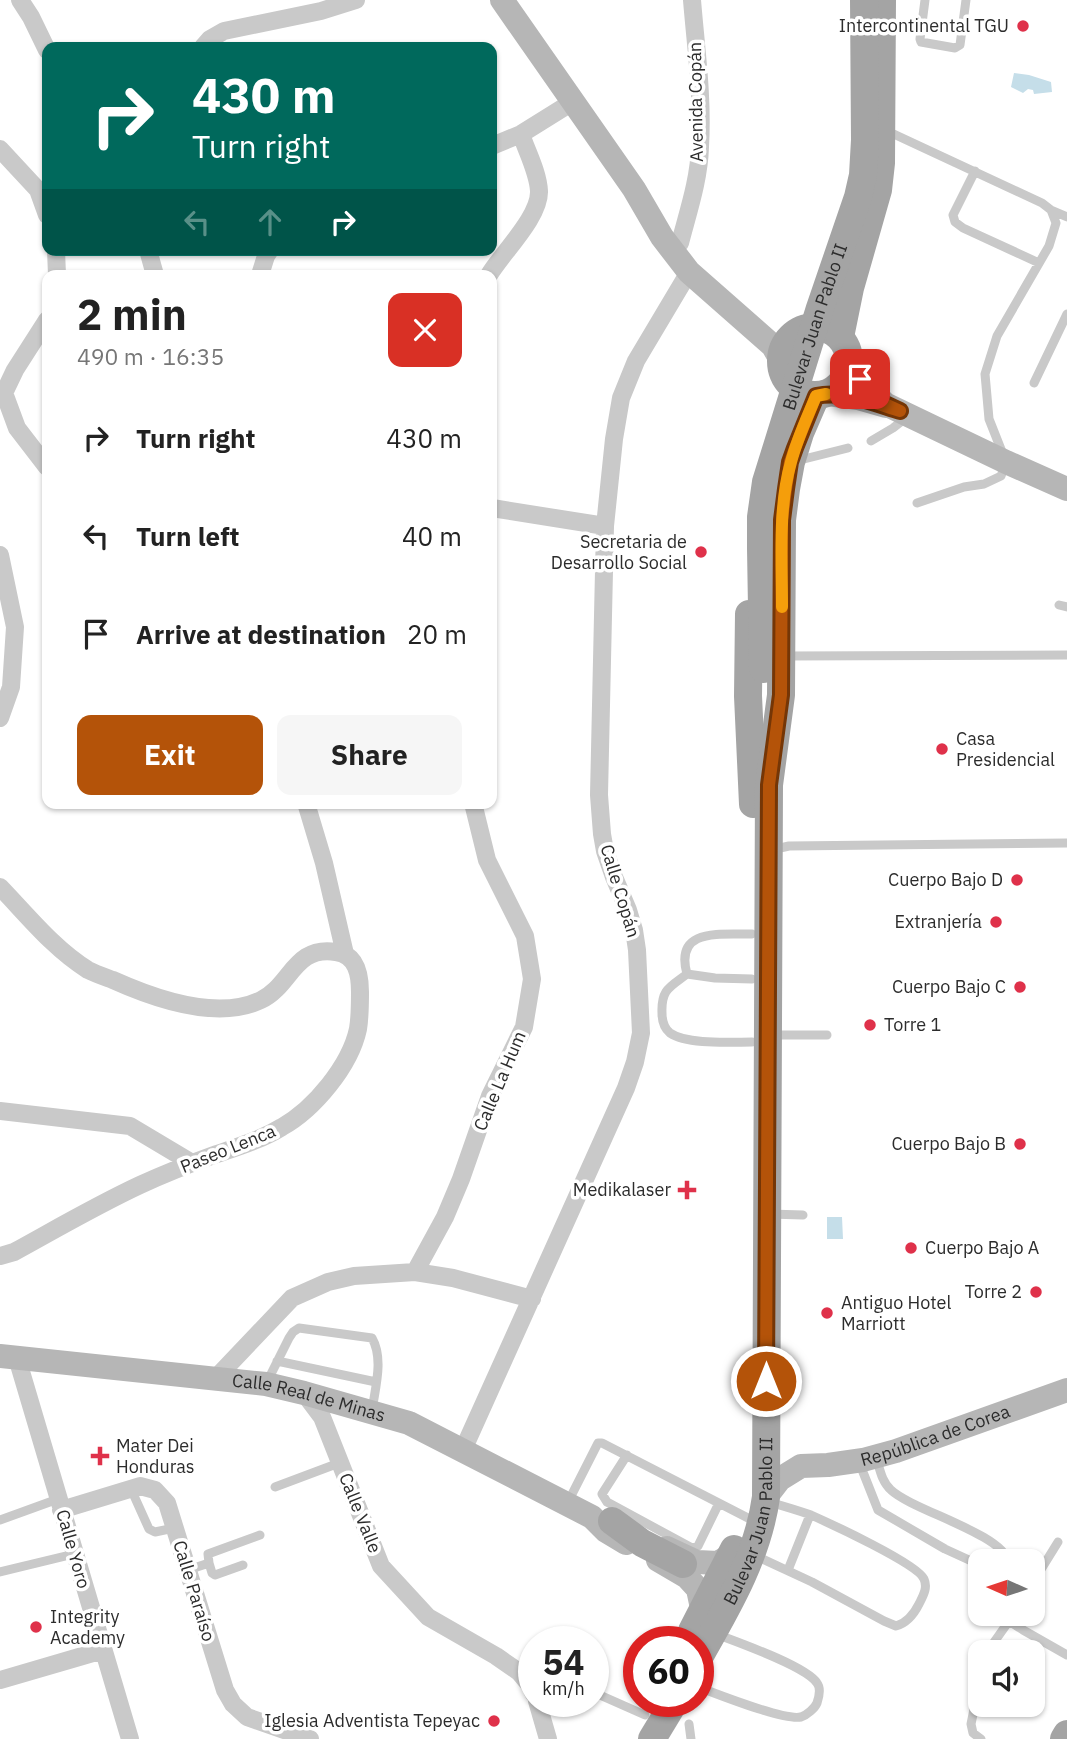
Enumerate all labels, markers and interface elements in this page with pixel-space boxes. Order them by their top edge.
place label: Intercontinental TGU [839,14,1009,37]
marker: Intercontinental TGU [1015,18,1031,34]
street label: Avenida Copán [683,42,708,162]
text: 430 m [192,63,336,126]
icon: right [77,70,168,161]
text: Turn right [192,125,330,167]
icon: left [178,203,216,241]
icon: ahead [251,203,289,241]
icon: right [324,203,362,241]
street label: Bulevar Juan Pablo II [777,240,852,413]
text: 2 min [77,287,187,342]
button: close [388,293,462,367]
text: 490 m · 16:35 [77,341,224,371]
pin [830,349,890,409]
icon: arrive [841,360,879,398]
icon: right [77,419,115,457]
text: Turn right [136,421,255,455]
text: 430 m [386,421,462,455]
icon: left [77,517,115,555]
text: Turn left [136,519,239,553]
text: 40 m [402,519,462,553]
place label: Secretaria de Desarrollo Social [551,530,687,574]
marker: Secretaria de Desarrollo Social [693,544,709,560]
icon: arrive [77,615,115,653]
text: Arrive at destination [136,617,386,651]
text: 20 m [407,617,467,651]
button: Exit [77,715,263,795]
button: Share [277,715,462,795]
place label: Casa Presidencial [956,727,1055,771]
marker: Casa Presidencial [934,741,950,757]
street label: Calle Copán [595,842,646,940]
place label: Cuerpo Bajo D [888,868,1003,891]
marker: Cuerpo Bajo D [1009,872,1025,888]
place label: Extranjería [895,910,982,933]
marker: Extranjería [988,914,1004,930]
place label: Cuerpo Bajo C [892,975,1006,998]
marker: Cuerpo Bajo C [1012,979,1028,995]
place label: Torre 1 [884,1013,941,1036]
marker: Torre 1 [862,1017,878,1033]
street label: Calle La Hum [468,1027,531,1134]
street label: Paseo Lenca [177,1119,279,1178]
place label: Cuerpo Bajo B [891,1132,1006,1155]
marker: Cuerpo Bajo B [1012,1136,1028,1152]
place label: Medikalaser [573,1178,671,1201]
marker: Medikalaser [677,1180,697,1200]
place label: Cuerpo Bajo A [925,1236,1040,1259]
marker: Cuerpo Bajo A [903,1240,919,1256]
place label: Torre 2 [965,1280,1022,1303]
marker: Torre 2 [1028,1284,1044,1300]
place label: Antiguo Hotel Marriott [841,1291,951,1335]
marker: Antiguo Hotel Marriott [819,1305,835,1321]
position arrow [729,1344,803,1418]
street label: Calle Real de Minas [231,1369,388,1427]
street label: República de Corea [858,1399,1013,1471]
place label: Mater Dei Honduras [116,1434,195,1478]
street label: Bulevar Juan Pablo II [718,1437,777,1609]
marker: Mater Dei Honduras [90,1446,110,1466]
street label: Calle Valle [334,1469,387,1556]
street label: Calle Yoro [51,1507,96,1591]
street label: Calle Paraíso [168,1538,221,1644]
north arrow [968,1549,1045,1626]
map controls [968,1549,1045,1717]
place label: Integrity Academy [50,1605,125,1649]
marker: Integrity Academy [28,1619,44,1635]
speed limit sign: 60 [623,1626,714,1717]
text: 54 [542,1639,585,1685]
button: sound [968,1640,1045,1717]
text: km/h [542,1677,585,1700]
place label: Iglesia Adventista Tepeyac [264,1709,480,1732]
marker: Iglesia Adventista Tepeyac [486,1713,502,1729]

